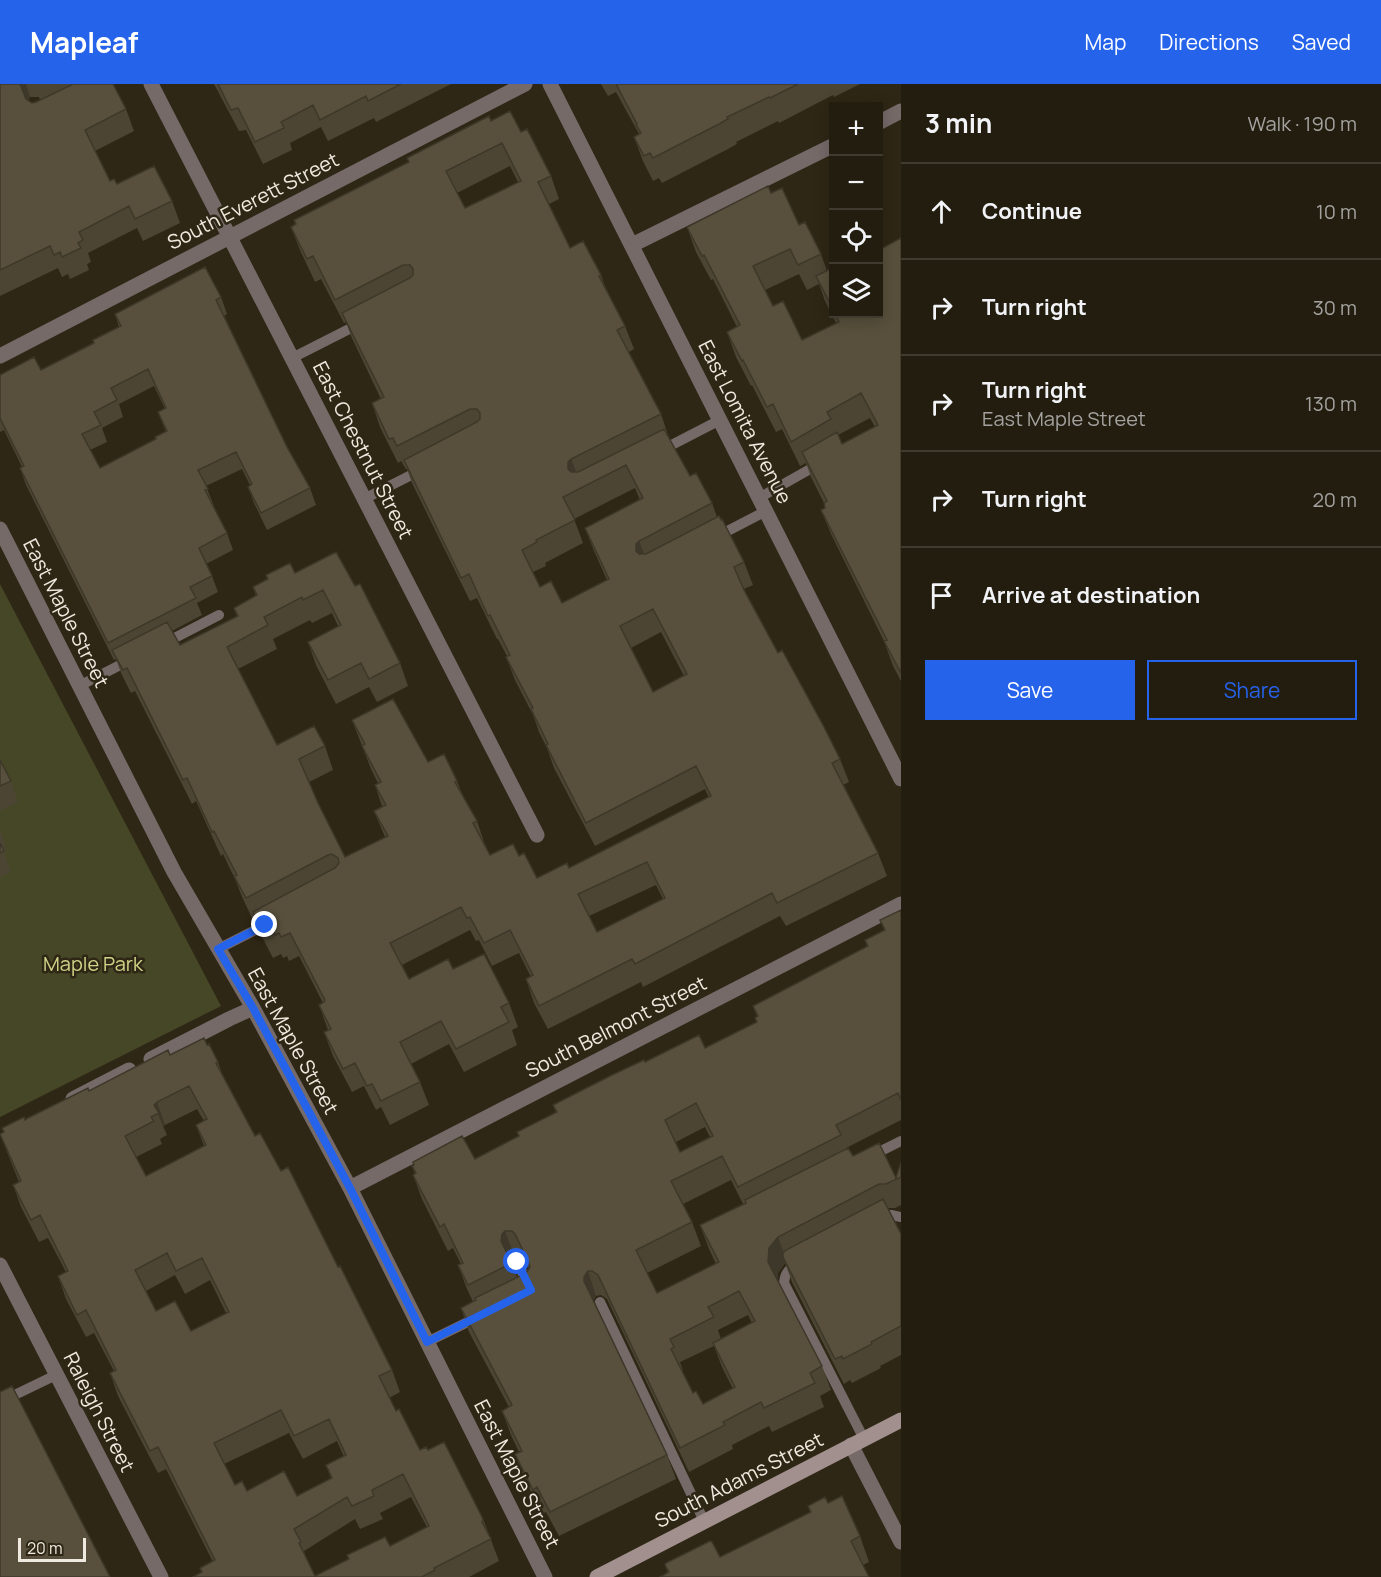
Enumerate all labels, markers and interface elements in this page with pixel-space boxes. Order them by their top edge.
text: Mapleaf [30,23,138,61]
text: Map [1085,28,1126,56]
text: Directions [1159,28,1259,56]
text: Saved [1292,28,1351,56]
map controls [829,102,883,318]
button: + [829,102,883,156]
text: 3 min [925,105,992,141]
text: Walk · 190 m [1248,110,1357,137]
street label: South Everett Street [162,146,343,255]
button: − [829,156,883,210]
icon: ahead [925,195,958,228]
text: Continue [982,196,1082,226]
text: 10 m [1316,198,1357,225]
button: locate [829,210,883,264]
button: layers [829,264,883,318]
icon: right [925,291,958,324]
text: Turn right [982,292,1087,322]
text: 30 m [1313,294,1357,321]
street label: East Lomita Avenue [692,335,798,508]
street label: East Chestnut Street [307,356,420,543]
text: Turn right [982,375,1087,405]
icon: right [925,387,958,420]
text: 130 m [1305,390,1357,417]
text: East Maple Street [982,405,1146,432]
icon: right [925,483,958,516]
text: Turn right [982,484,1087,514]
text: 20 m [1312,486,1357,513]
street label: East Maple Street [17,534,116,692]
icon: arrive [925,579,958,612]
text: Arrive at destination [982,580,1200,610]
button: Save [925,660,1135,720]
button: Share [1147,660,1357,720]
route end [251,911,277,937]
park label: Maple Park [43,950,144,977]
street label: East Maple Street [242,963,345,1119]
street label: South Belmont Street [521,969,711,1084]
route start [503,1248,529,1274]
street label: Raleigh Street [58,1347,141,1476]
street label: East Maple Street [468,1395,567,1553]
street label: South Adams Street [650,1425,828,1534]
scale bar [18,1535,86,1562]
text: 20 m [27,1537,63,1559]

